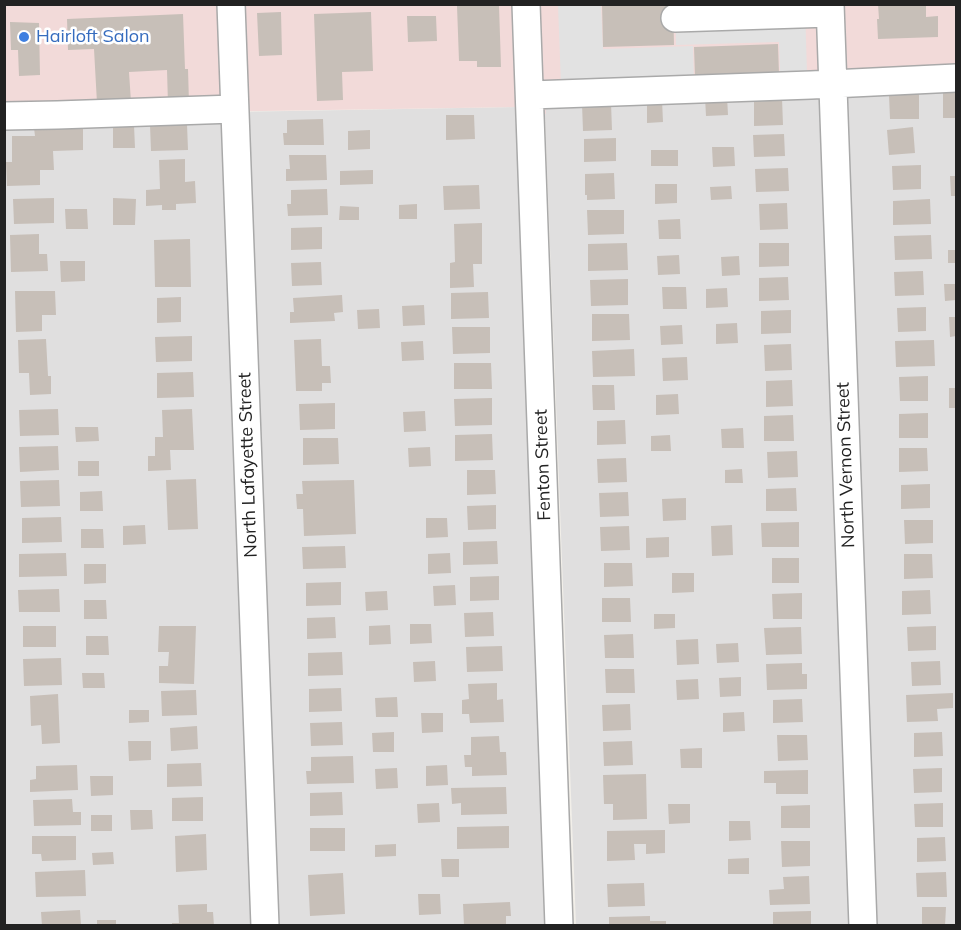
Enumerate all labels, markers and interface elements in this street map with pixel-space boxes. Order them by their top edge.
place label: Hairloft Salon [36,26,150,48]
marker: Hairloft Salon [17,30,31,44]
street label: North Lafayette Street [234,372,262,558]
street label: North Vernon Street [832,382,860,548]
street label: Fenton Street [530,409,556,521]

